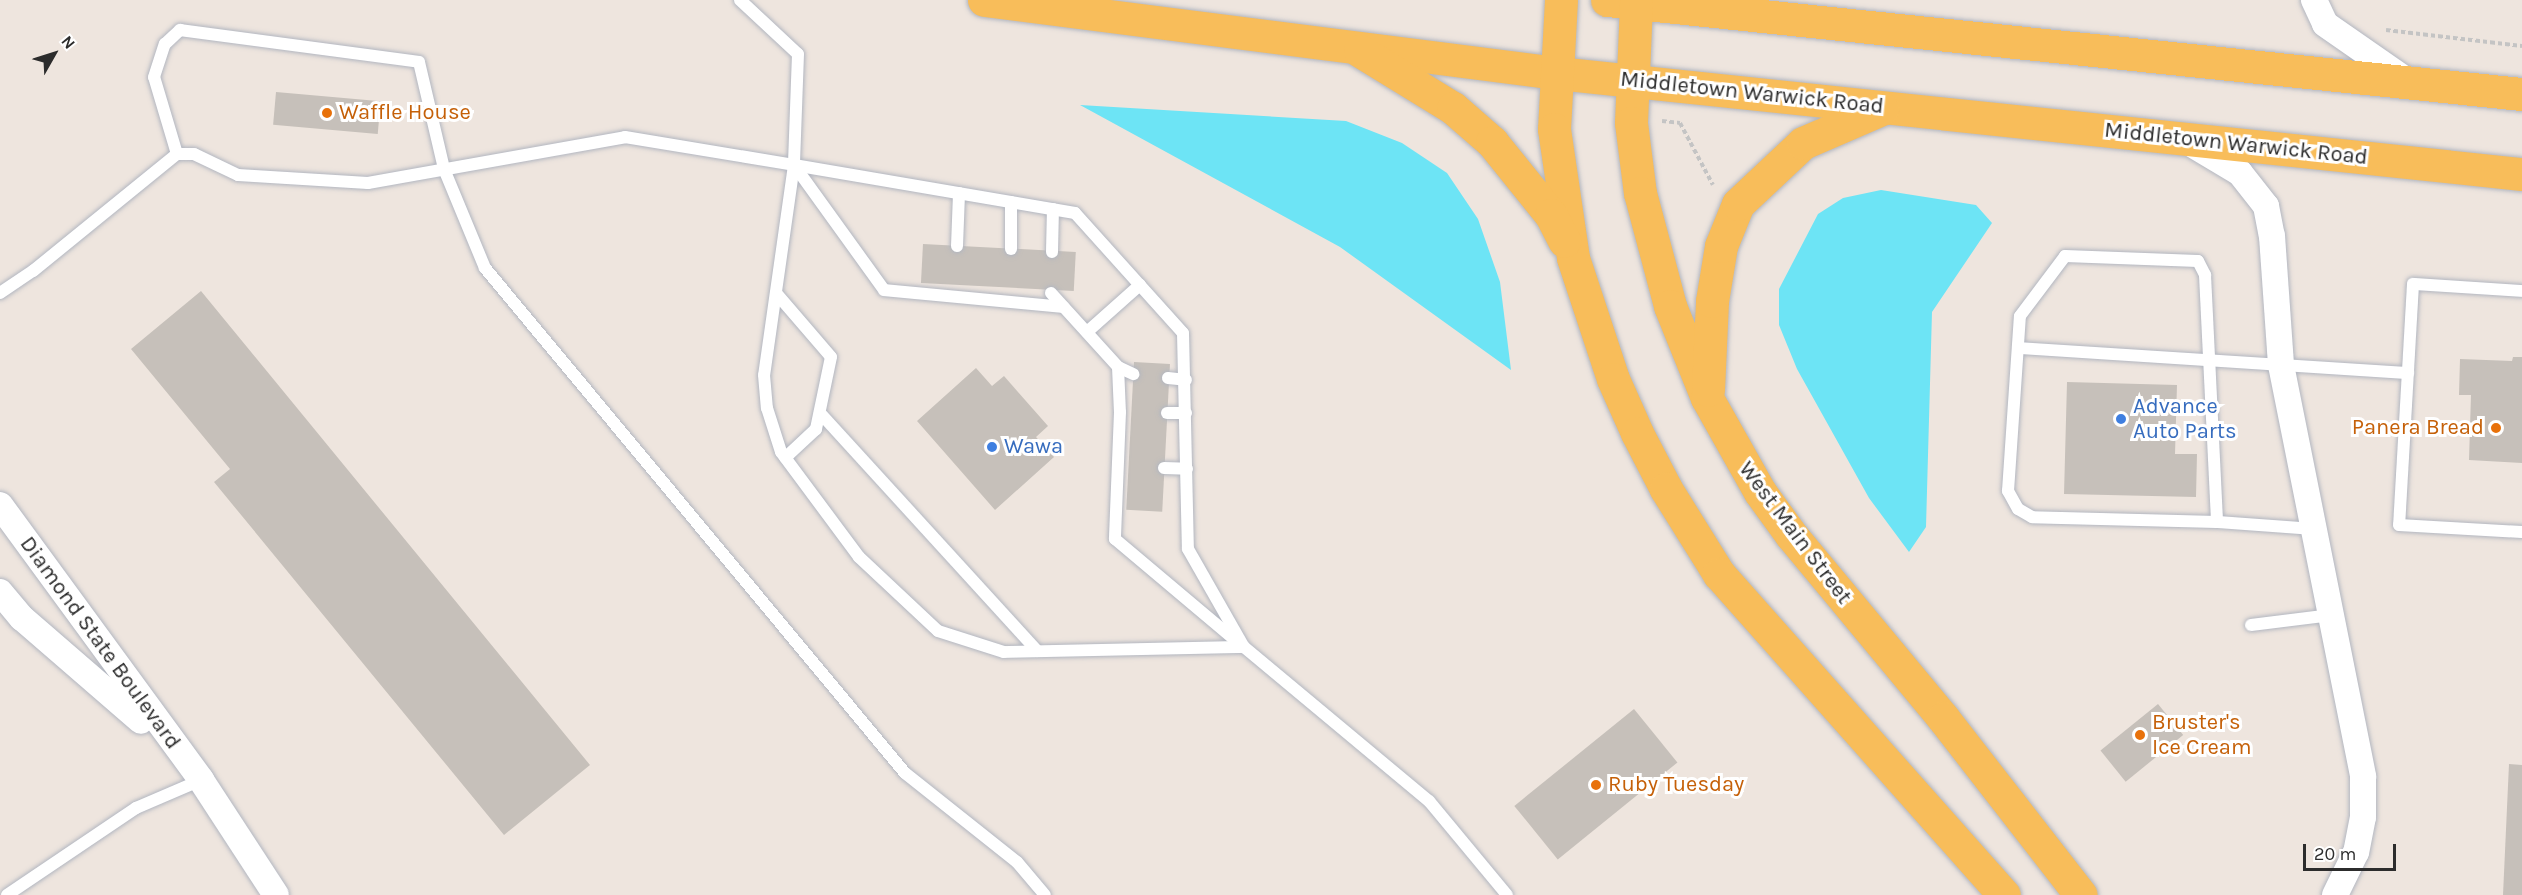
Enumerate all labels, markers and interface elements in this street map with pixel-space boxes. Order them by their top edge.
north arrow [24,24,84,84]
text: N [57,32,79,53]
street label: Middletown Warwick Road [1619,66,1885,120]
place label: Waffle House [339,100,471,126]
marker: Waffle House [320,106,334,120]
street label: Middletown Warwick Road [2103,117,2369,171]
place label: Advance Auto Parts [2133,393,2237,445]
marker: Advance Auto Parts [2114,412,2128,426]
place label: Panera Bread [2352,415,2484,441]
marker: Panera Bread [2489,421,2503,435]
place label: Wawa [1004,434,1063,460]
marker: Wawa [985,440,999,454]
street label: West Main Street [1733,457,1857,609]
street label: Diamond State Boulevard [14,532,186,754]
place label: Bruster's Ice Cream [2152,709,2251,760]
marker: Bruster's Ice Cream [2133,728,2147,742]
place label: Ruby Tuesday [1608,772,1744,798]
marker: Ruby Tuesday [1589,778,1603,792]
scale bar [2306,832,2399,870]
text: 20 m [2314,843,2356,865]

